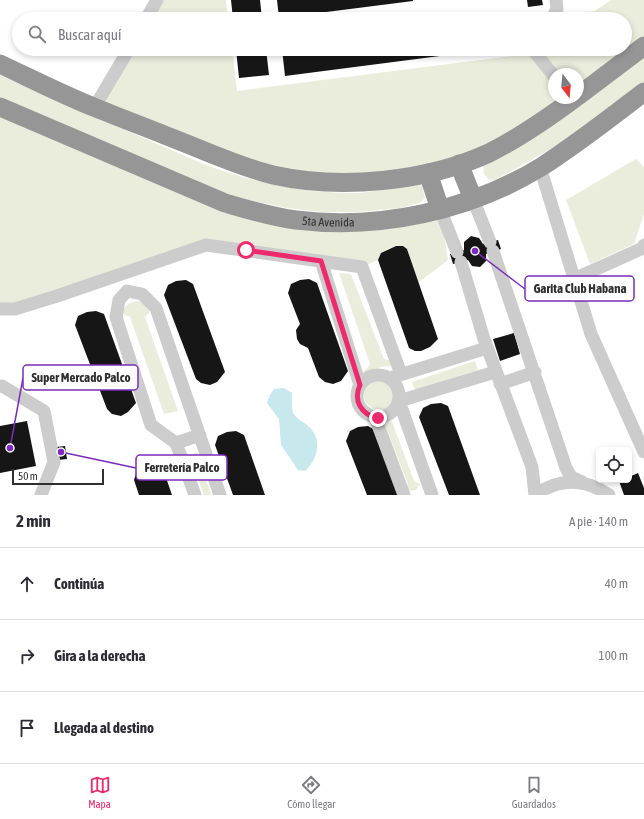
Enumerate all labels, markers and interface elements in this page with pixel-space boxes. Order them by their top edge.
search box [12,12,632,56]
icon: search [26,23,48,45]
text: Buscar aquí [58,26,121,43]
north arrow [548,68,584,104]
street label: 5ta Avenida [301,214,355,230]
route start [237,241,255,259]
callout: Garita Club Habana [525,276,634,301]
text: Garita Club Habana [533,281,627,296]
callout: Super Mercado Palco [23,365,138,390]
text: Super Mercado Palco [31,370,131,385]
route end [369,409,387,427]
map controls [596,447,632,483]
button: locate [596,447,632,483]
callout: Ferretería Palco [136,455,227,480]
text: Ferretería Palco [144,460,220,475]
scale bar [12,467,104,486]
text: 50 m [18,470,38,482]
text: 2 min [16,511,51,531]
text: A pie · 140 m [569,514,628,529]
icon: ahead [16,573,38,595]
text: Continúa [54,575,104,592]
text: 40 m [605,576,628,591]
icon: right [16,645,38,667]
text: Gira a la derecha [54,647,145,664]
text: 100 m [599,648,628,663]
icon: arrive [16,717,38,739]
text: Llegada al destino [54,719,154,736]
tab: Mapa [88,774,111,810]
tab: Cómo llegar [287,774,336,810]
tab: Guardados [512,774,556,810]

